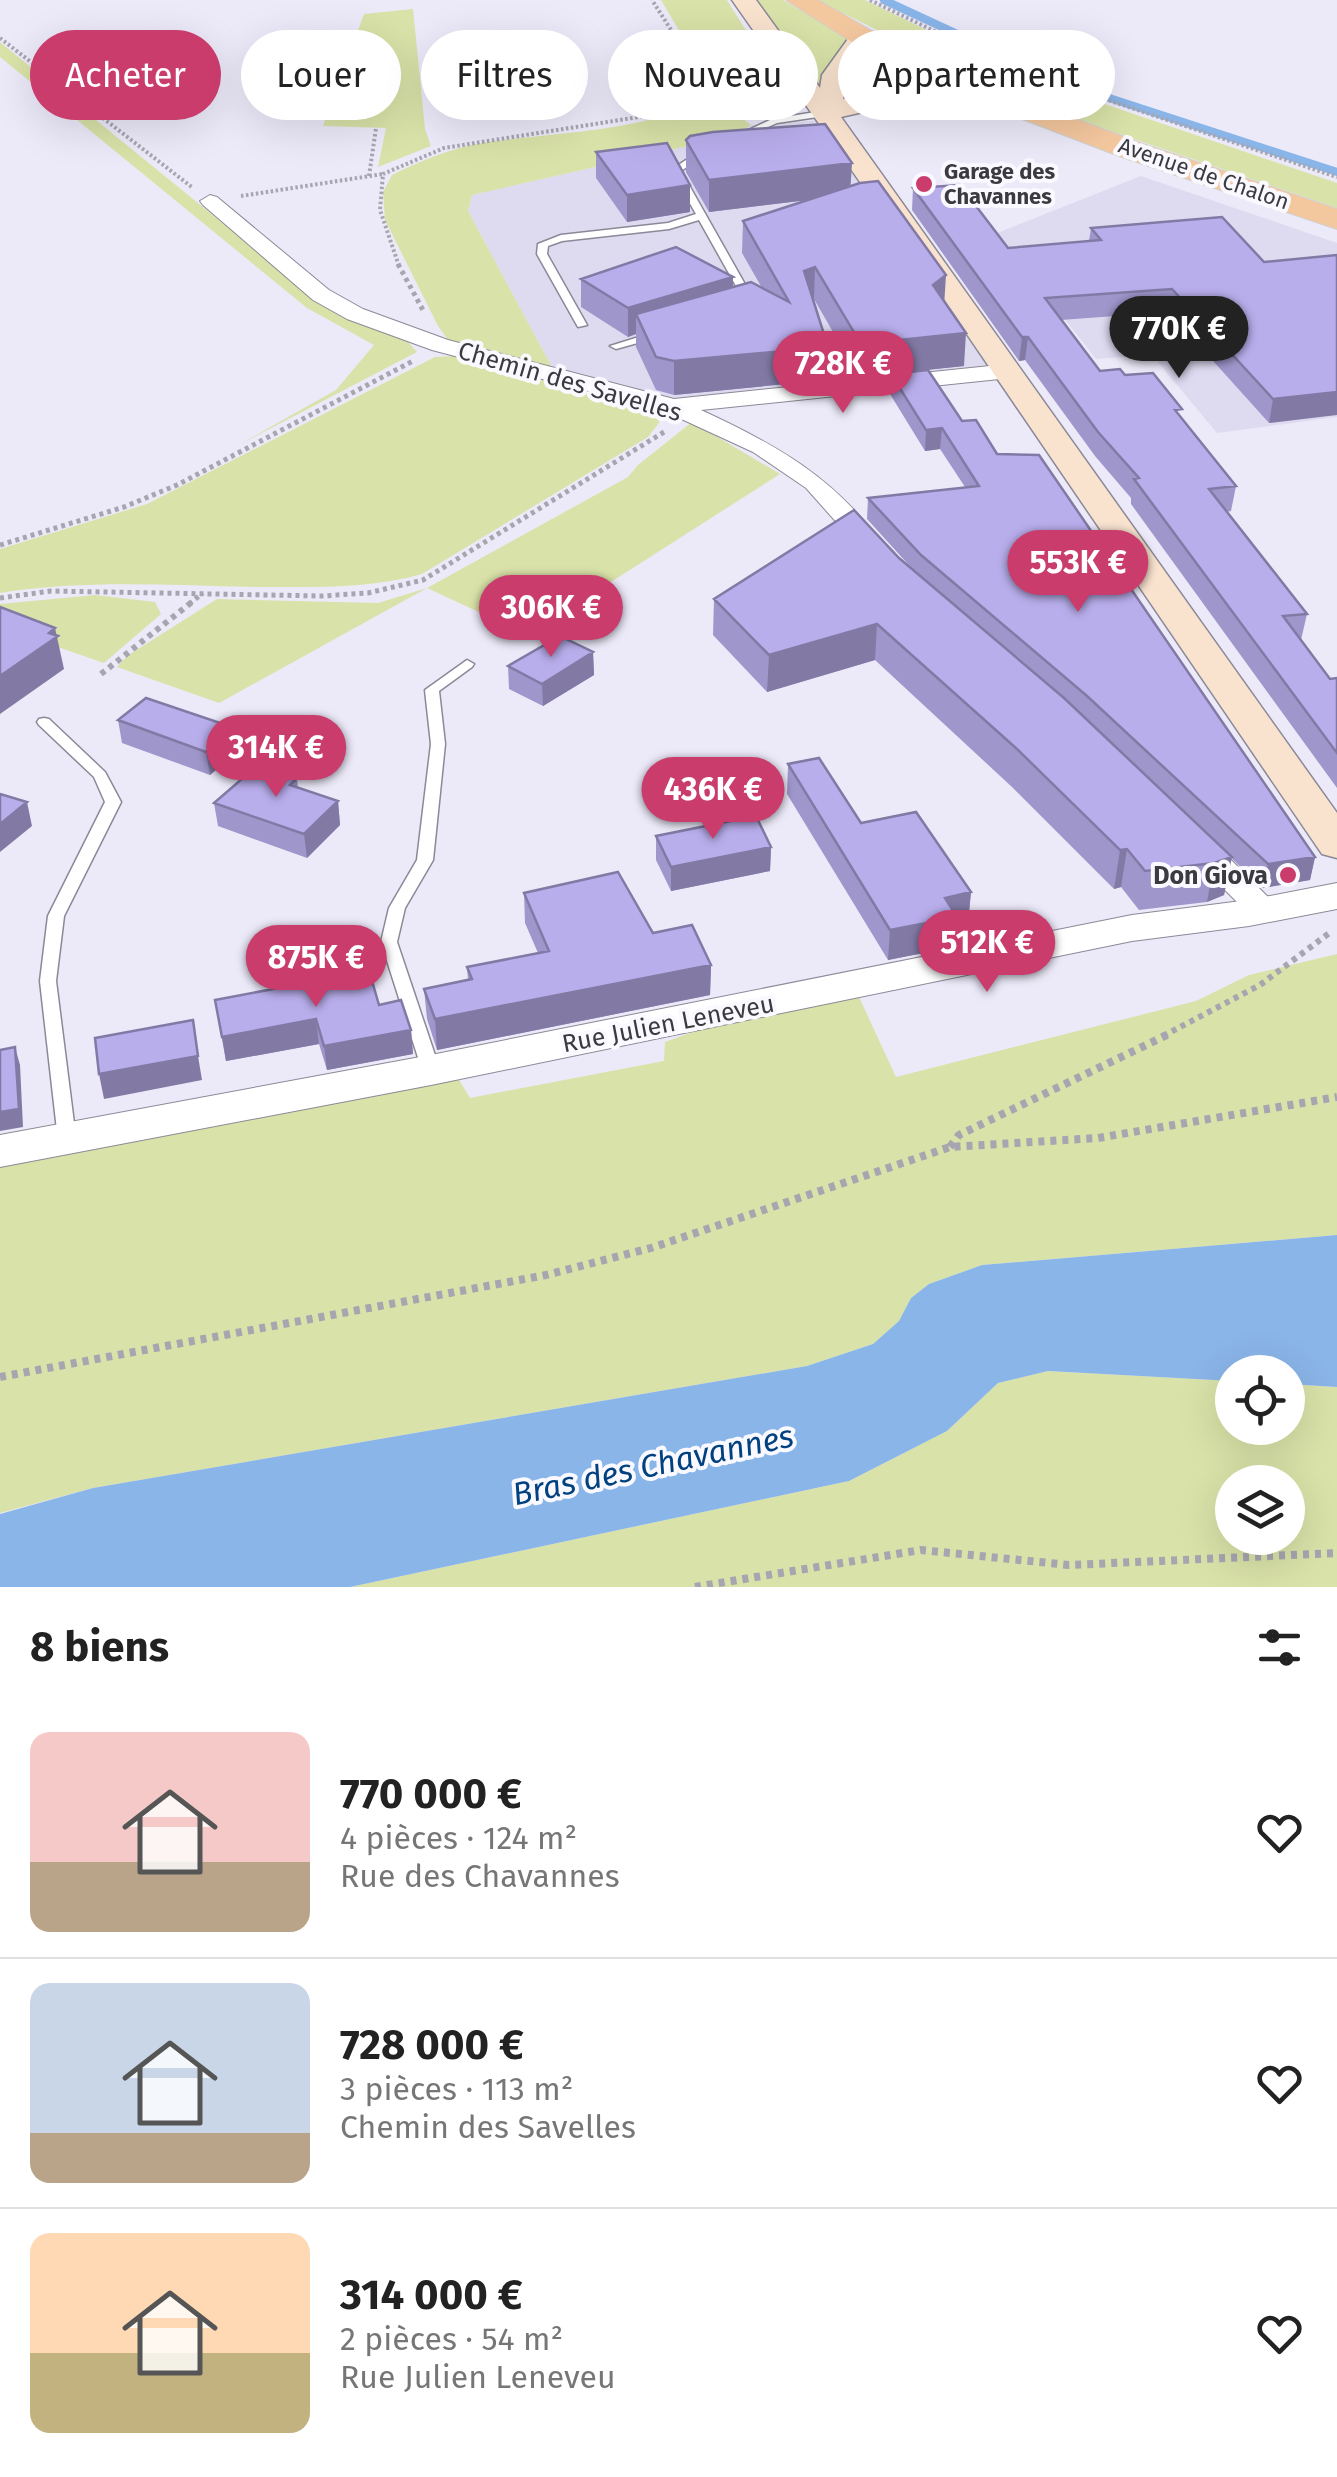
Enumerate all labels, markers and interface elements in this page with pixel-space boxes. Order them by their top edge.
chip: Acheter [30,30,221,120]
chip: Louer [241,30,401,120]
chip: Filtres [421,30,588,120]
chip: Nouveau [608,30,818,120]
chip: Appartement [838,30,1115,120]
street label: Avenue de Chalon [1115,132,1293,215]
place label: Garage des Chavannes [944,158,1055,210]
marker: Garage des Chavannes [913,173,935,195]
pin: 770K € [1098,296,1260,381]
text: 770K € [1131,309,1227,347]
pin: 728K € [762,331,924,416]
street label: Chemin des Savelles [454,336,685,428]
text: 728K € [795,344,891,382]
pin: 553K € [997,530,1159,615]
text: 553K € [1029,543,1127,581]
pin: 306K € [470,575,632,660]
text: 306K € [501,588,601,626]
pin: 314K € [195,715,357,800]
text: 314K € [228,728,324,766]
pin: 436K € [632,757,794,842]
text: 436K € [663,770,763,808]
place label: Don Giova [1153,861,1268,891]
marker: Don Giova [1277,864,1299,886]
pin: 512K € [906,910,1068,995]
text: 512K € [940,923,1034,961]
pin: 875K € [235,925,397,1010]
text: 875K € [268,938,364,976]
street label: Rue Julien Leneveu [560,989,777,1059]
map controls [1215,1355,1305,1555]
button: locate [1215,1355,1305,1445]
water label: Bras des Chavannes [509,1417,797,1513]
button: layers [1215,1465,1305,1555]
icon: filters [1252,1620,1307,1675]
text: 8 biens [30,1622,169,1672]
text: 770 000 € [340,1769,522,1819]
icon: home [110,1772,230,1892]
icon: heart [1252,1805,1307,1860]
text: 4 pièces · 124 m² [340,1819,577,1857]
text: Rue des Chavannes [340,1857,620,1895]
text: 728 000 € [340,2020,524,2070]
icon: home [110,2023,230,2143]
icon: heart [1252,2056,1307,2111]
text: 3 pièces · 113 m² [340,2070,573,2108]
text: Chemin des Savelles [340,2108,636,2146]
text: 314 000 € [340,2270,523,2320]
icon: home [110,2273,230,2393]
icon: heart [1252,2306,1307,2361]
text: 2 pièces · 54 m² [340,2320,563,2358]
text: Rue Julien Leneveu [340,2358,616,2396]

